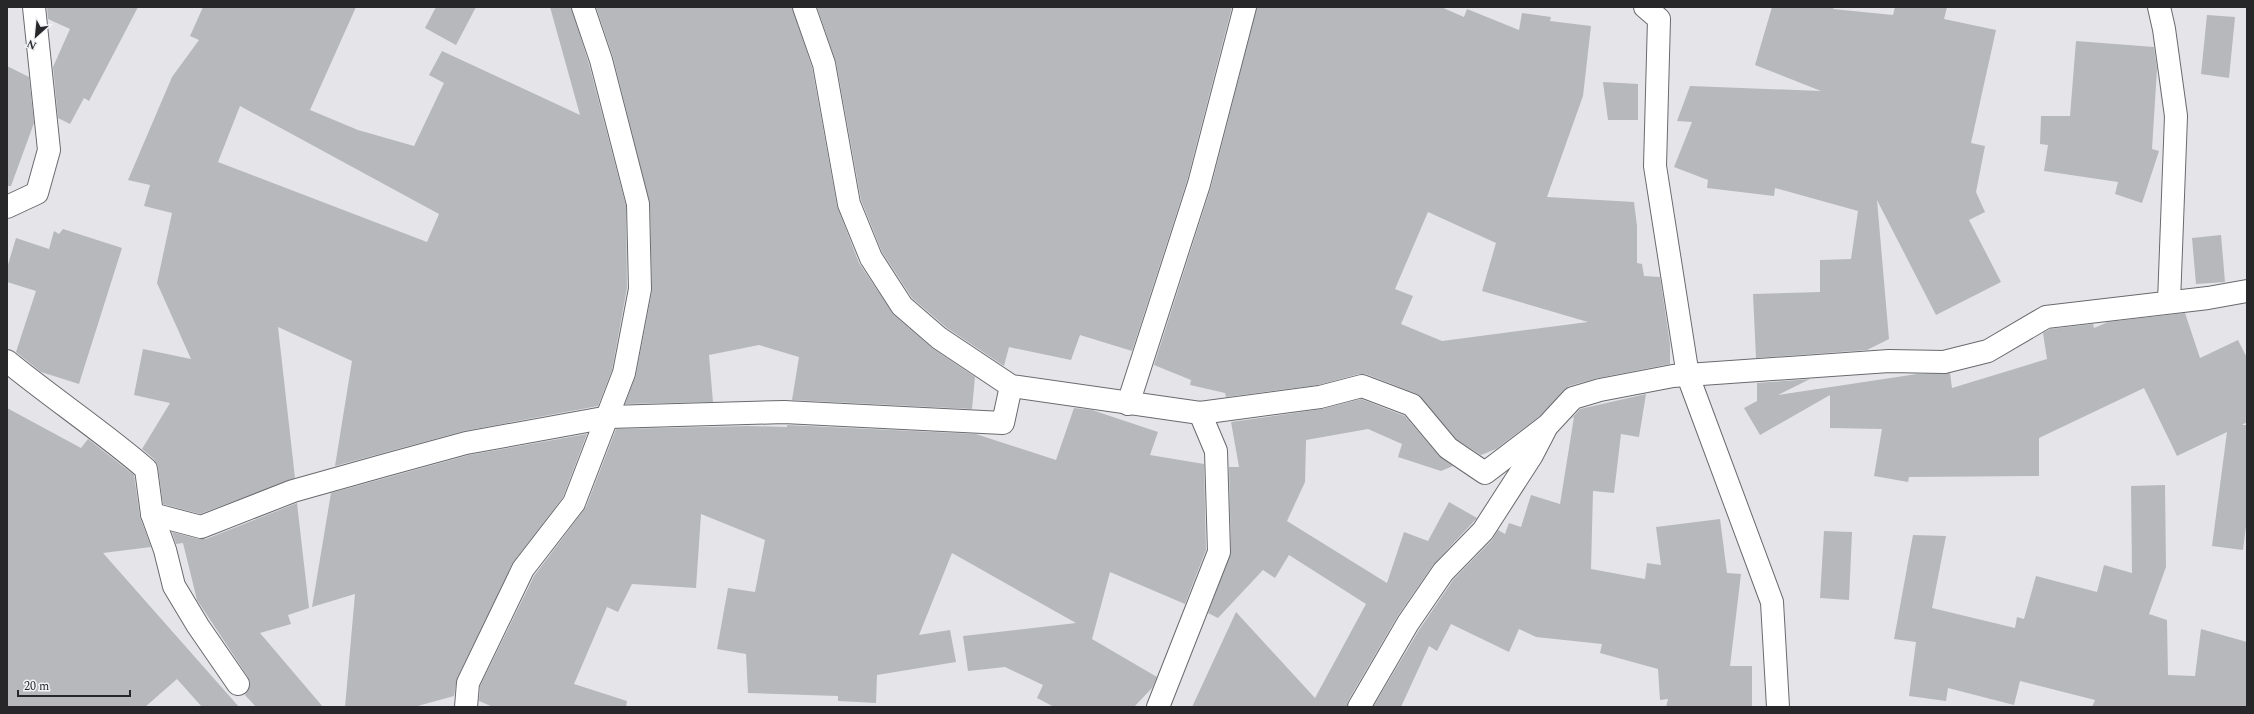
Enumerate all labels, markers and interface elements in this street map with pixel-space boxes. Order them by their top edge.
north arrow [16,16,56,56]
text: N [24,35,40,54]
scale bar [18,672,130,698]
text: 20 m [24,677,49,696]

